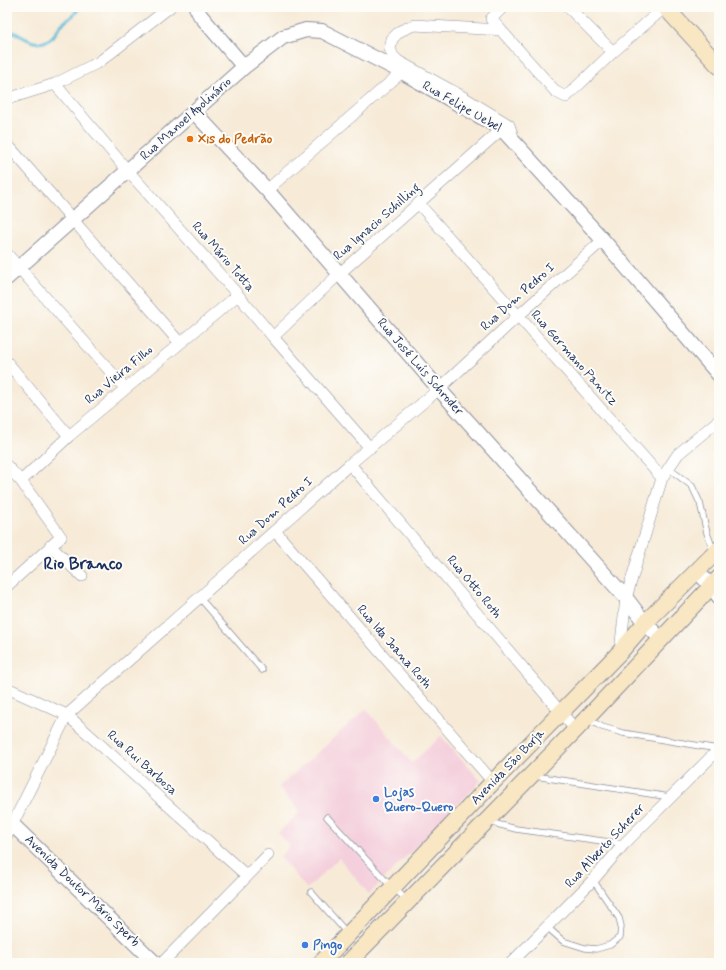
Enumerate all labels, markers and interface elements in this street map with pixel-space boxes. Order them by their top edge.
street label: Rua Manoel Apolinário [137,74,236,165]
street label: Rua Felipe Uebel [419,77,505,137]
place label: Xis do Pedrão [198,131,273,148]
marker: Xis do Pedrão [185,134,195,144]
street label: Rua Ignacio Schilling [330,179,425,266]
street label: Rua Mário Totta [188,218,258,296]
street label: Rua Dom Pedro I [477,259,559,335]
street label: Rua Germano Panitz [527,307,621,409]
street label: Rua José Luís Schroder [373,315,468,420]
street label: Rua Vieira Filho [81,341,157,408]
street label: Rua Dom Pedro I [235,473,317,549]
street label: Rua Otto Roth [443,552,505,622]
district label: Rio Branco [43,553,123,575]
street label: Rua Ida Joana Roth [353,601,435,693]
street label: Avenida São Borja [467,725,549,809]
street label: Rua Rui Barbosa [103,727,181,799]
place label: Lojas Quero-Quero [384,784,454,816]
marker: Lojas Quero-Quero [371,794,381,804]
street label: Rua Alberto Scherer [561,800,649,892]
street label: Avenida Doutor Mário Sperb [21,831,143,951]
place label: Pingo [313,937,343,956]
marker: Pingo [300,940,310,950]

